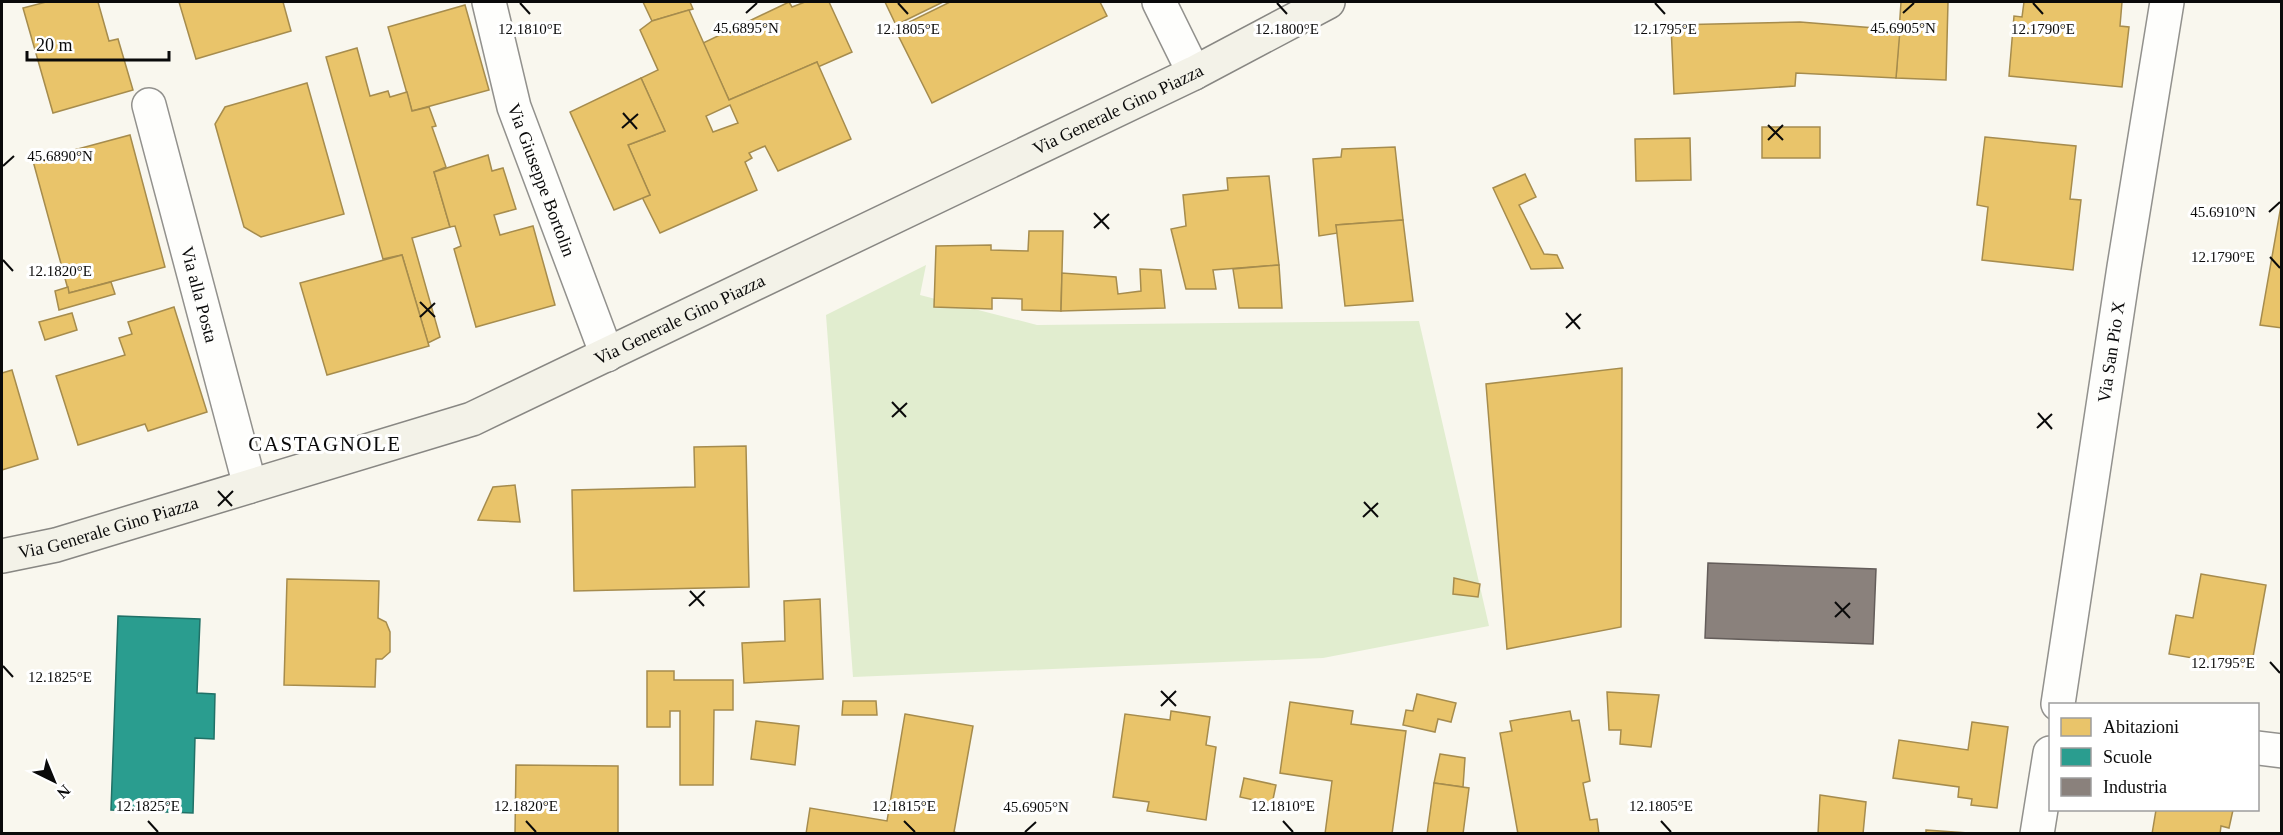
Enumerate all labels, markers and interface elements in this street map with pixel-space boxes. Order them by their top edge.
text: 45.6895°N [713,20,779,36]
text: 45.6905°N [1870,20,1936,36]
text: 12.1810°E [498,21,562,37]
text: 12.1805°E [876,21,940,37]
text: 12.1800°E [1255,21,1319,37]
text: 12.1795°E [1633,21,1697,37]
text: 12.1790°E [2011,21,2075,37]
scale bar [27,24,170,62]
text: 20 m [36,35,73,55]
street label: Via Generale Gino Piazza [1029,60,1207,159]
street label: Via Giuseppe Bortolin [504,101,579,259]
text: 45.6890°N [27,148,93,164]
text: 45.6910°N [2190,204,2256,220]
street label: Via alla Posta [177,244,222,345]
text: 12.1790°E [2191,249,2255,265]
text: 12.1820°E [28,263,92,279]
street label: Via Generale Gino Piazza [591,270,768,369]
street label: Via San Pio X [2094,300,2129,404]
district label: CASTAGNOLE [248,432,402,456]
street label: Via Generale Gino Piazza [16,492,201,562]
text: 12.1795°E [2191,655,2255,671]
text: 12.1825°E [28,669,92,685]
legend [2049,703,2259,811]
text: Abitazioni [2103,717,2179,737]
text: Scuole [2103,747,2152,767]
north arrow [24,751,84,811]
text: Industria [2103,777,2167,797]
text: N [54,781,74,802]
text: 12.1825°E [116,798,180,814]
text: 12.1820°E [494,798,558,814]
text: 12.1815°E [872,798,936,814]
text: 12.1810°E [1251,798,1315,814]
text: 12.1805°E [1629,798,1693,814]
text: 45.6905°N [1003,799,1069,815]

